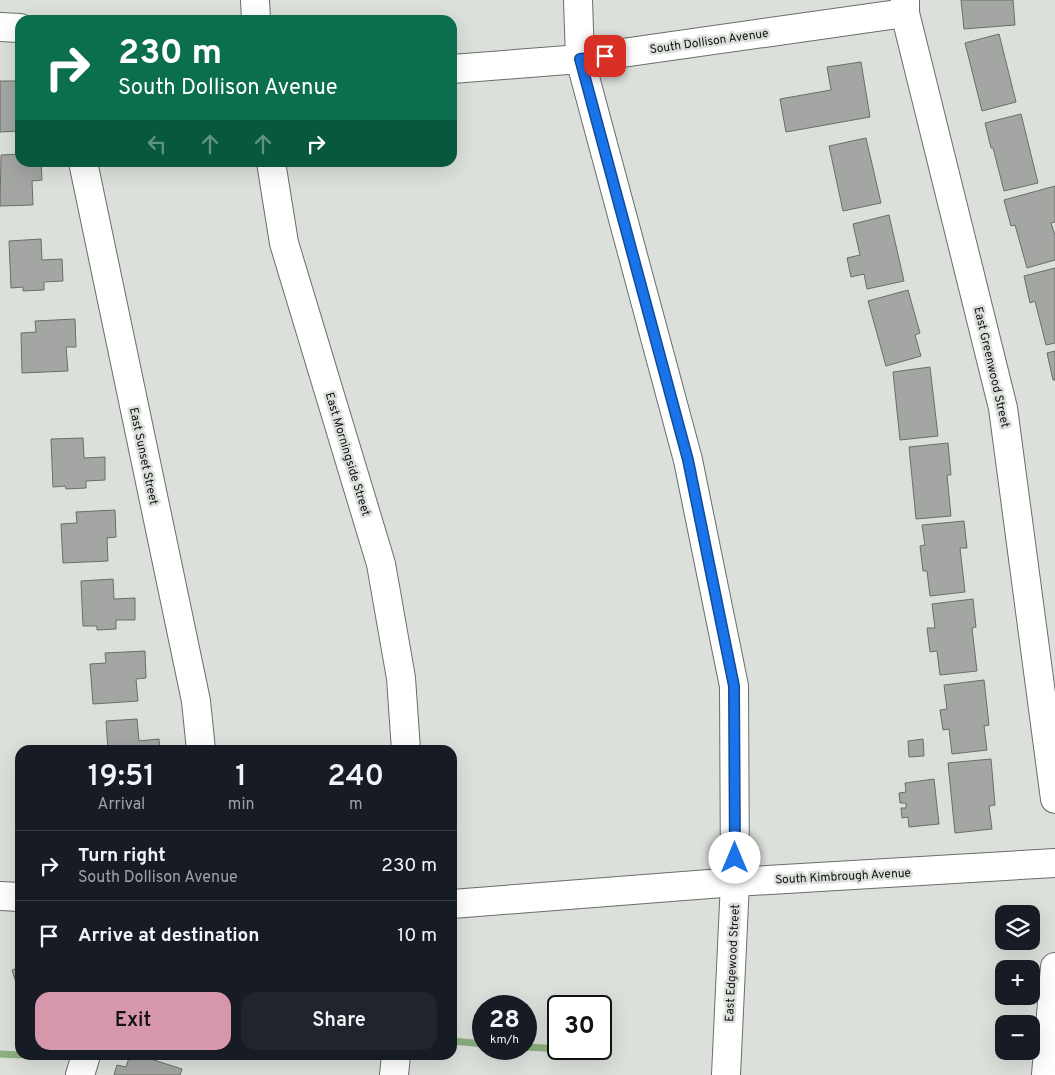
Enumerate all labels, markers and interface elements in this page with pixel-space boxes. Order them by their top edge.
street label: South Dollison Avenue [649,26,770,58]
text: 230 m [118,32,222,76]
icon: right [35,35,100,100]
pin [584,35,626,77]
icon: arrive [591,42,619,70]
text: South Dollison Avenue [118,75,338,102]
icon: left [143,130,171,158]
icon: ahead [196,130,224,158]
icon: ahead [249,130,277,158]
icon: right [302,130,330,158]
street label: East Greenwood Street [969,305,1013,429]
street label: East Morningside Street [321,391,373,518]
street label: East Sunset Street [125,406,161,506]
text: 19:51 [88,759,155,796]
text: 1 [235,759,247,796]
text: 240 [327,759,384,796]
text: Arrival [98,795,145,815]
text: min [228,795,254,815]
text: m [349,795,363,815]
position arrow [708,831,760,883]
text: Turn right [78,844,166,868]
icon: right [35,852,63,880]
text: 230 m [381,854,437,878]
street label: South Kimbrough Avenue [775,865,911,889]
text: South Dollison Avenue [78,868,238,888]
street label: East Edgewood Street [722,904,744,1022]
map controls [995,905,1040,1060]
button: layers [995,905,1040,950]
icon: arrive [35,922,63,950]
text: Arrive at destination [78,924,259,948]
text: 10 m [397,924,437,948]
button: + [995,960,1040,1005]
button: Exit [35,992,231,1050]
button: Share [241,992,437,1050]
speed limit sign: 30 [547,995,612,1060]
text: 28 [489,1005,520,1037]
button: − [995,1015,1040,1060]
text: km/h [490,1032,519,1048]

